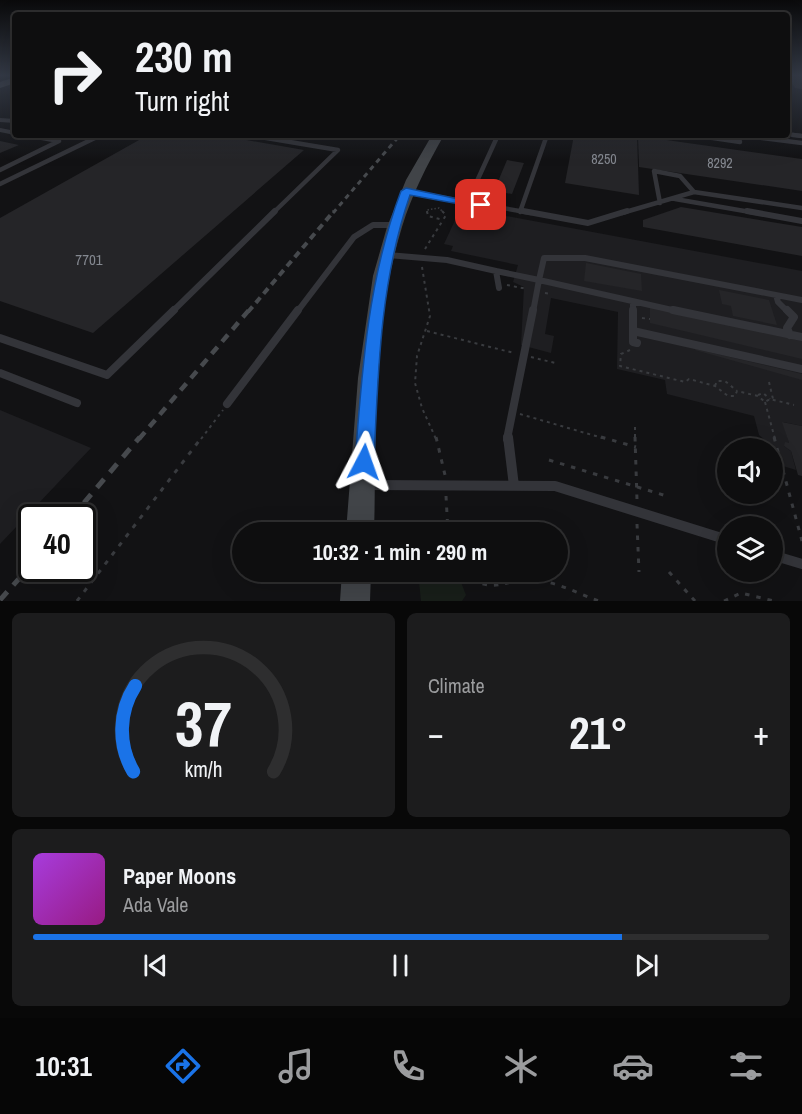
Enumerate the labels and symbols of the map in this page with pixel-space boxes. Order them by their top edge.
house number: 8250 [591,150,617,168]
house number: 8292 [707,154,733,172]
pin [455,179,506,230]
house number: 7701 [75,249,103,270]
position arrow [332,430,396,494]
speed limit sign: 40 [18,504,96,582]

